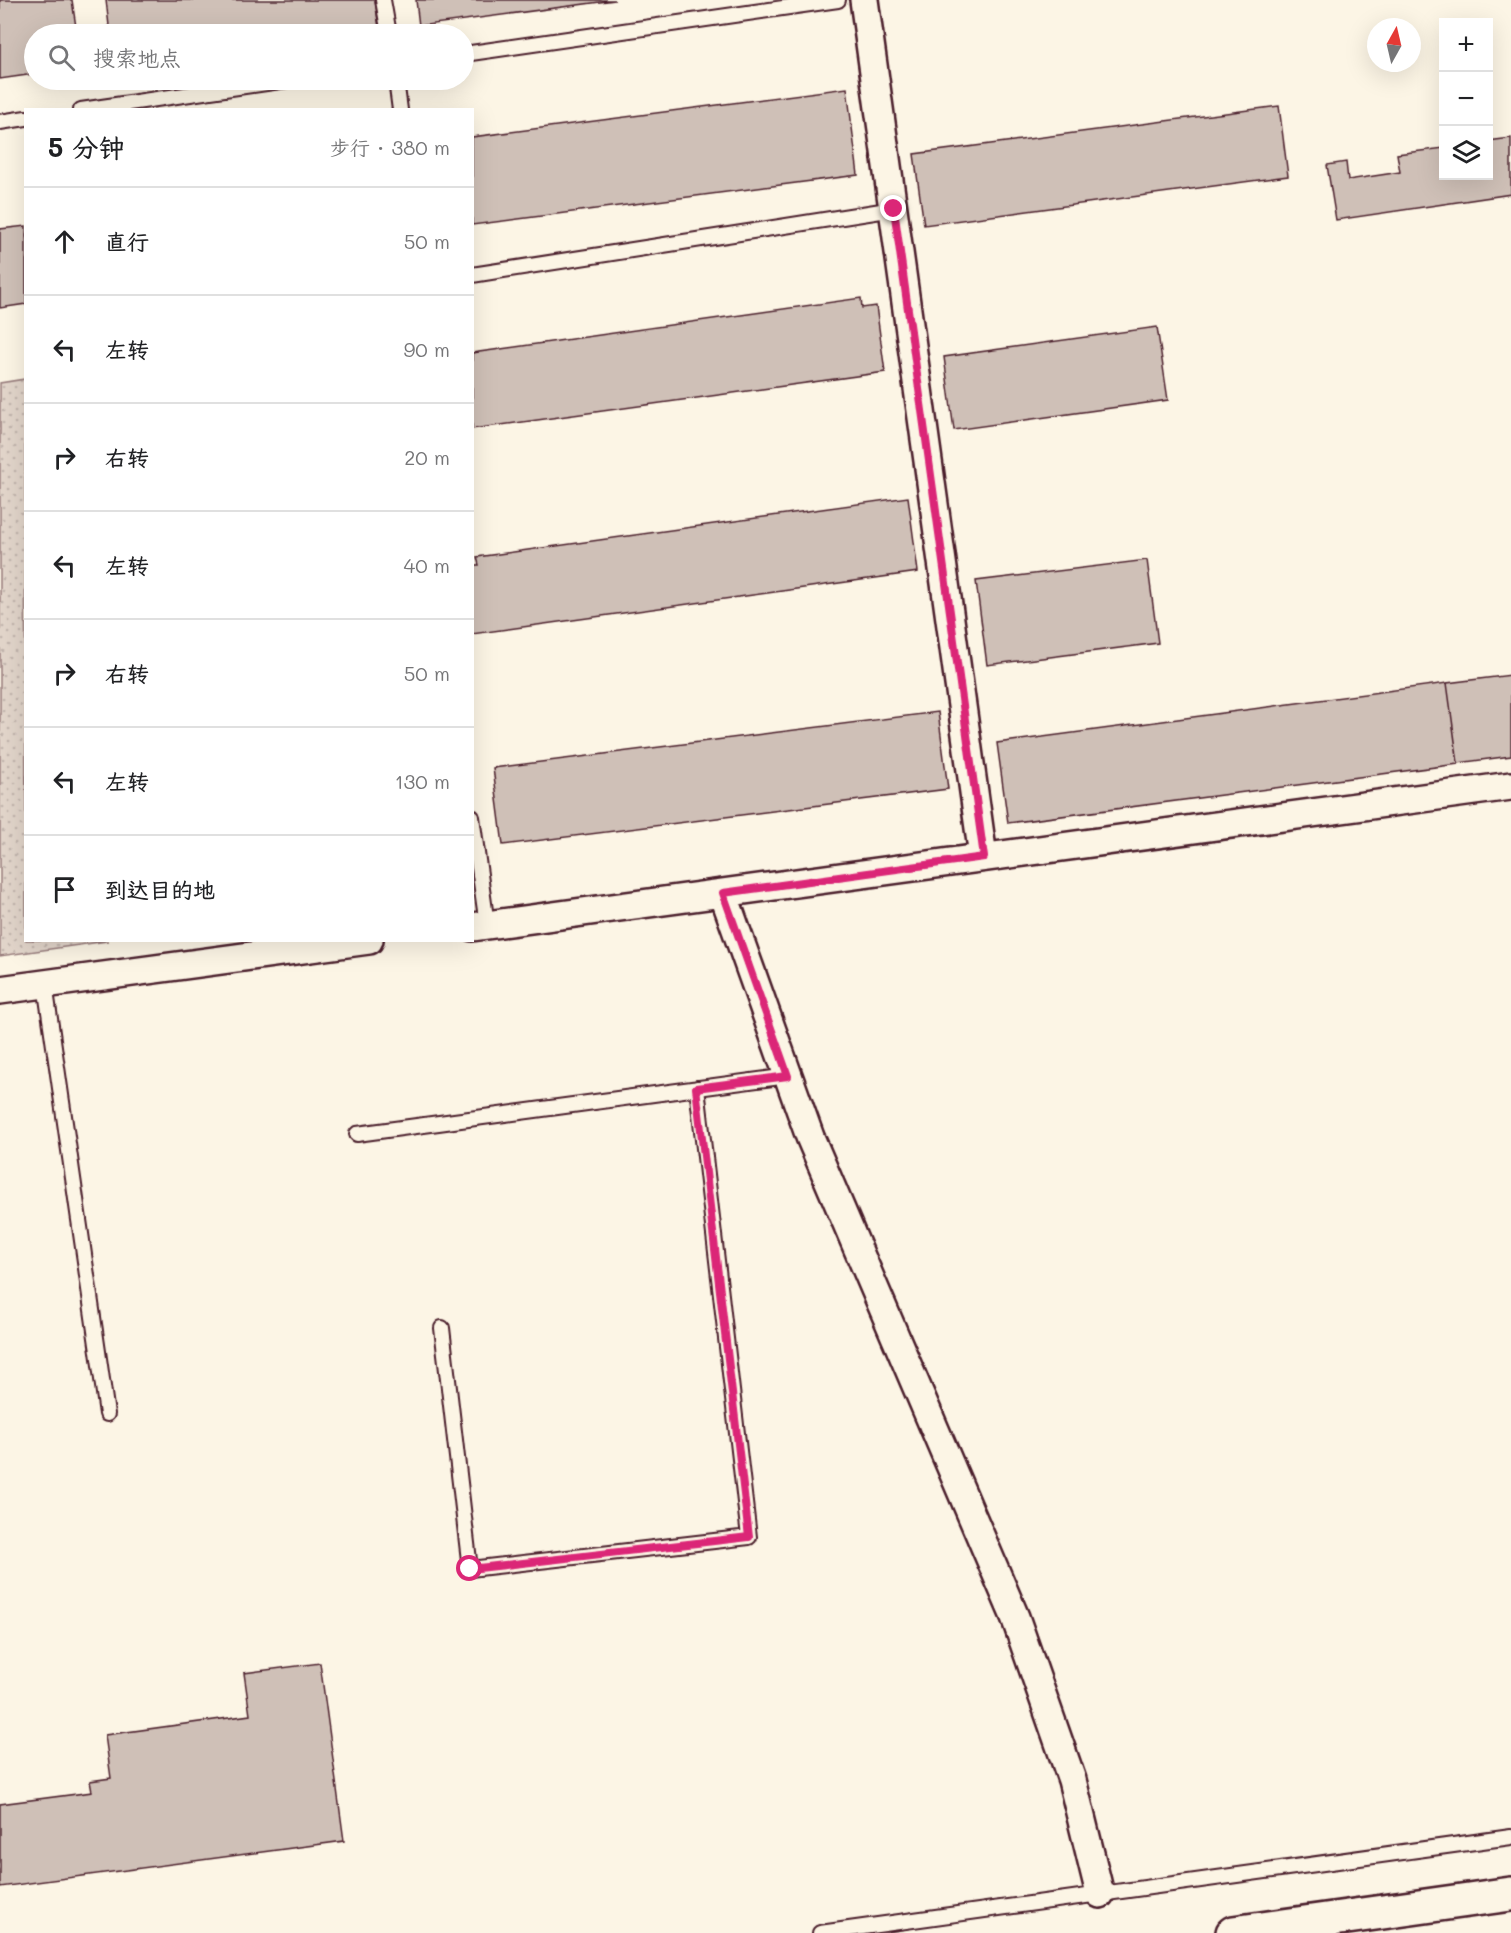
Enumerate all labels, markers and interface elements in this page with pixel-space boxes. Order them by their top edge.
north arrow [1367,18,1421,72]
map controls [1439,18,1493,180]
button: + [1439,18,1493,72]
search box [24,24,474,90]
icon: search [45,41,78,74]
text: 搜索地点 [93,43,181,72]
button: − [1439,72,1493,126]
button: layers [1439,126,1493,180]
text: 5 分钟 [48,130,125,164]
text: 步行 · 380 m [330,134,450,160]
route end [880,195,906,221]
icon: ahead [48,225,81,258]
text: 直行 [105,227,149,256]
text: 50 m [404,228,450,254]
icon: left [48,333,81,366]
text: 左转 [105,335,149,364]
text: 90 m [404,336,450,362]
icon: right [48,441,81,474]
text: 右转 [105,443,149,472]
text: 20 m [404,444,450,470]
icon: left [48,549,81,582]
text: 左转 [105,551,149,580]
text: 40 m [404,552,450,578]
icon: right [48,657,81,690]
text: 右转 [105,659,149,688]
text: 50 m [404,660,450,686]
icon: left [48,765,81,798]
text: 左转 [105,767,149,796]
text: 130 m [395,768,450,794]
icon: arrive [48,873,81,906]
text: 到达目的地 [105,875,215,904]
route start [456,1555,482,1581]

